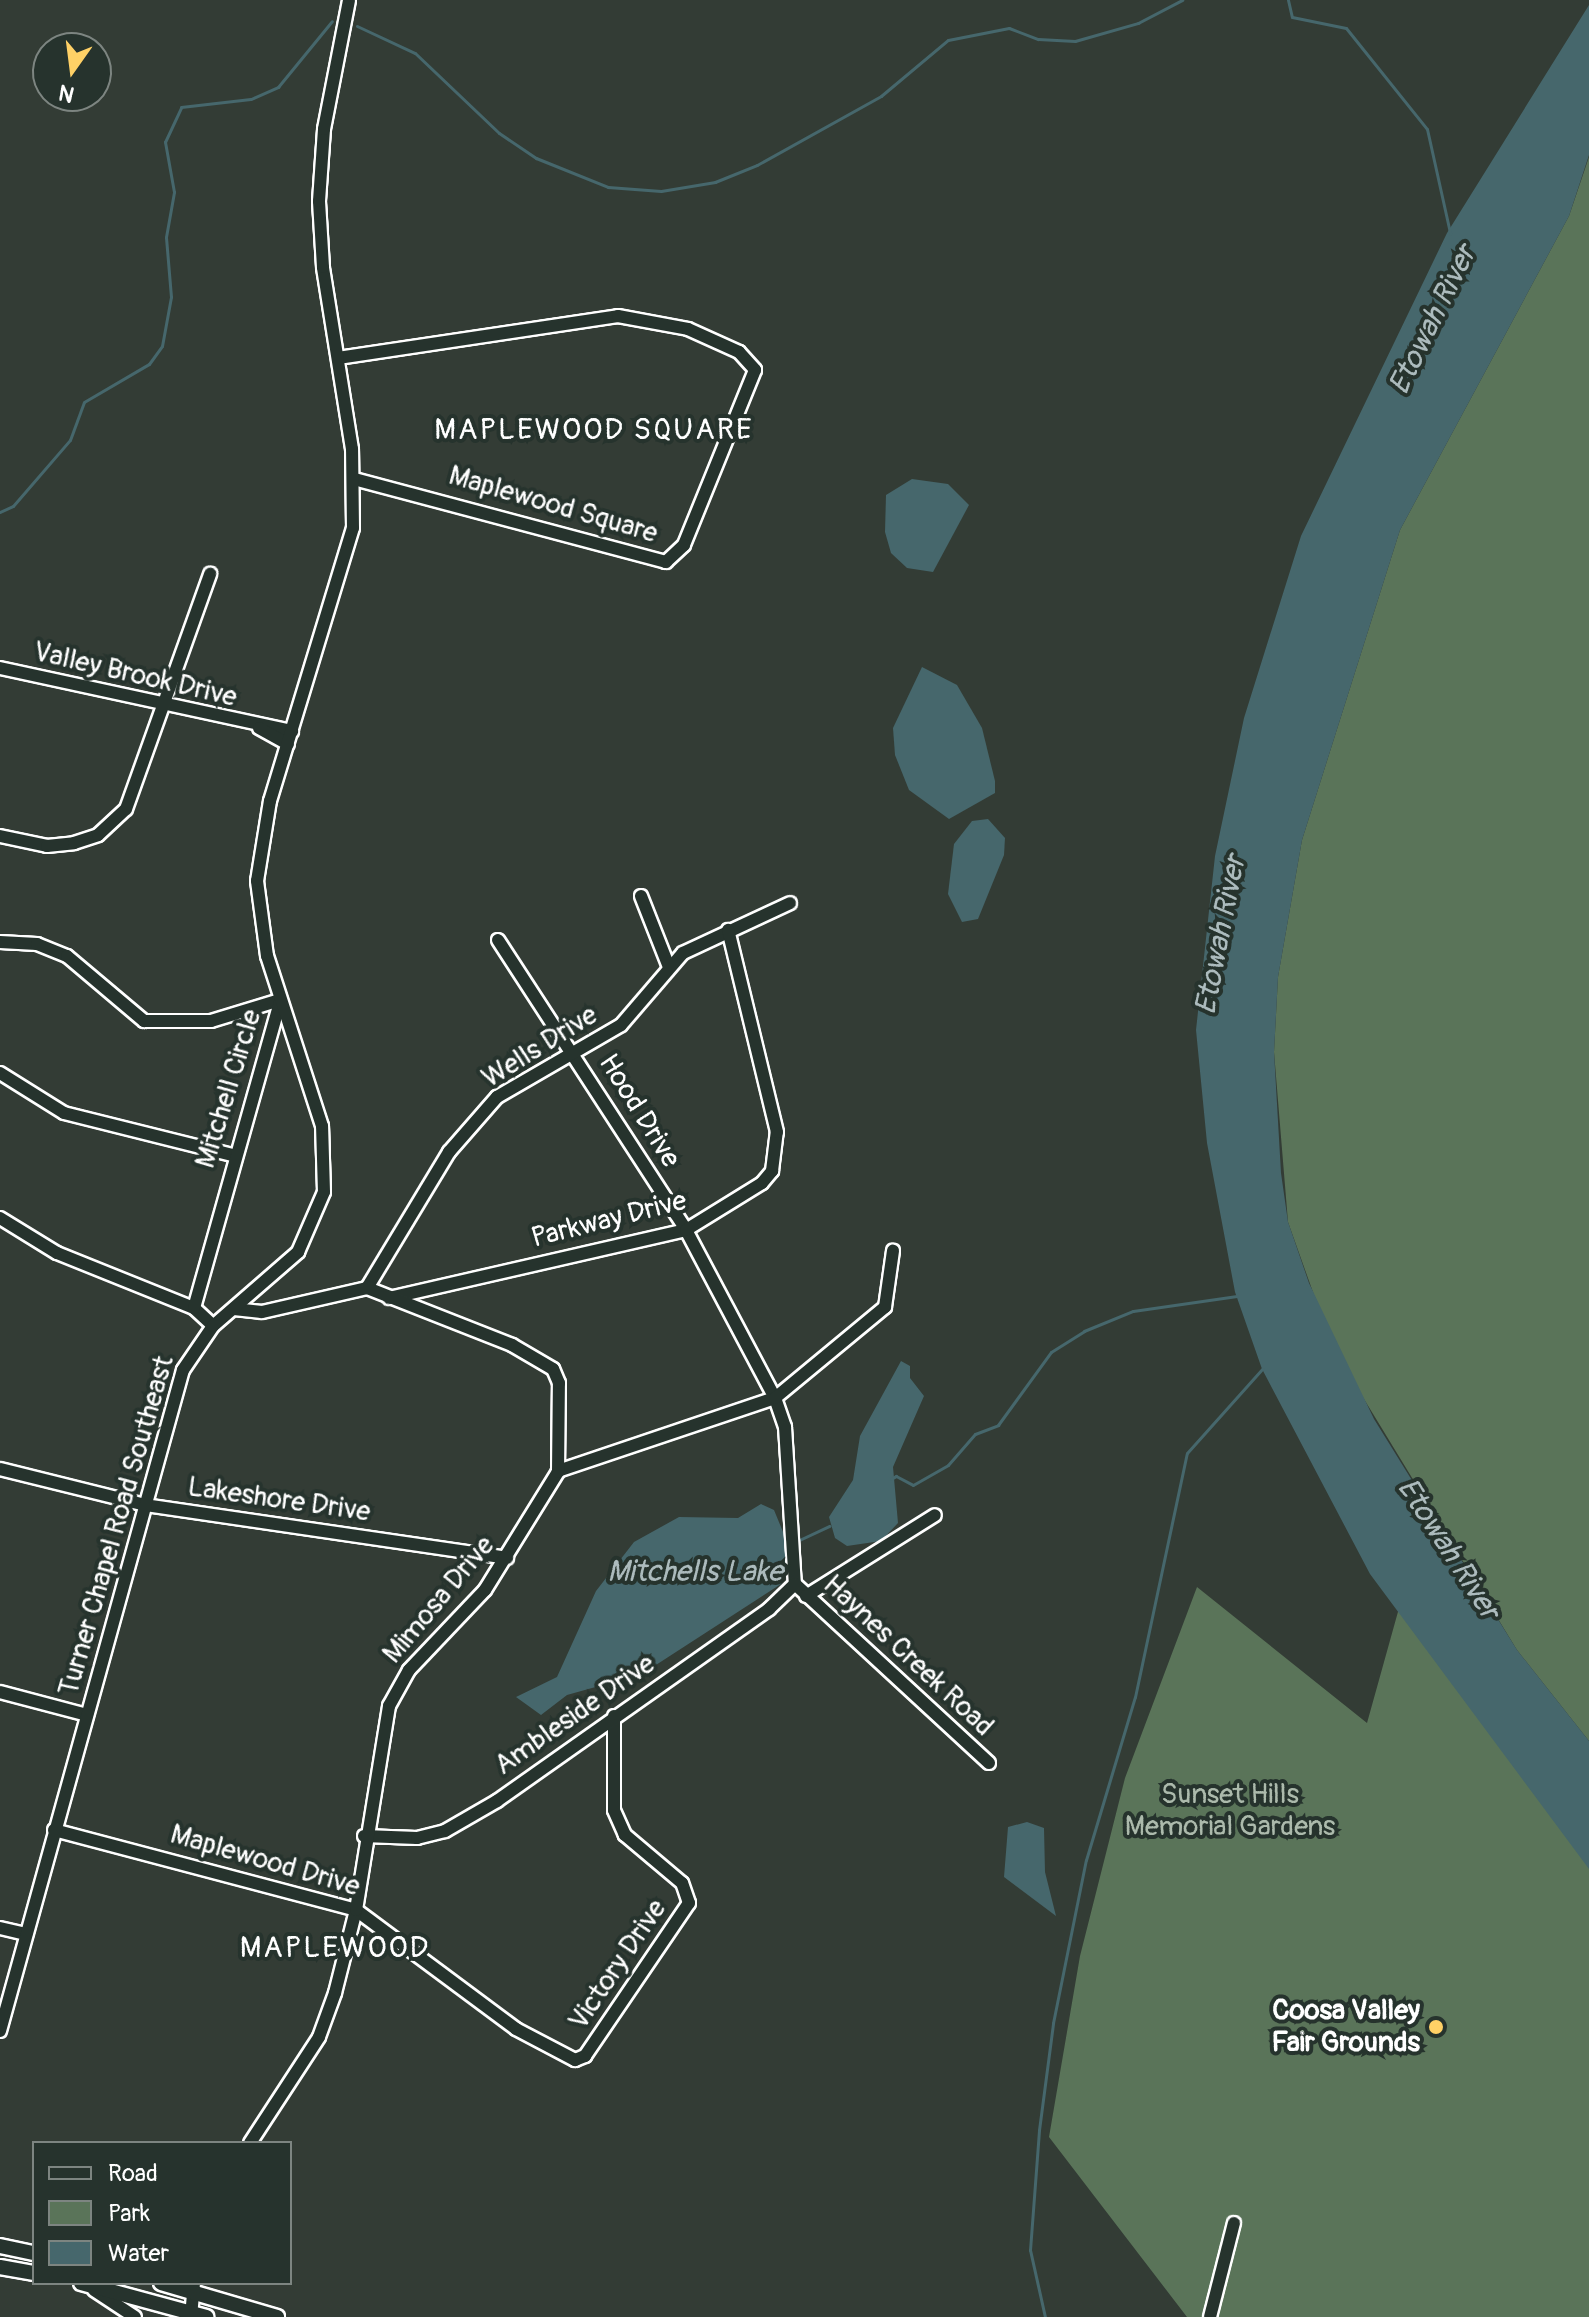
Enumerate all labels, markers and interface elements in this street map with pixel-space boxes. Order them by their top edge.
north arrow [32,32,112,112]
text: N [56,78,77,109]
water label: Etowah River [1382,240,1484,400]
district label: MAPLEWOOD SQUARE [434,412,754,448]
street label: Maplewood Square [445,459,661,551]
street label: Valley Brook Drive [30,635,240,715]
water label: Etowah River [1188,853,1254,1017]
street label: Wells Drive [476,998,604,1096]
street label: Mitchell Circle [189,1006,269,1172]
street label: Hood Drive [591,1048,687,1174]
street label: Parkway Drive [528,1184,690,1256]
street label: Turner Chapel Road Southeast [52,1352,182,1700]
street label: Lakeshore Drive [186,1471,372,1529]
water label: Etowah River [1389,1472,1507,1626]
street label: Mimosa Drive [376,1530,502,1670]
water label: Mitchells Lake [607,1554,783,1590]
street label: Haynes Creek Road [816,1568,1000,1744]
street label: Ambleside Drive [488,1647,662,1783]
park label: Sunset Hills Memorial Gardens [1125,1778,1335,1844]
street label: Maplewood Drive [166,1818,364,1904]
street label: Victory Drive [562,1893,674,2037]
district label: MAPLEWOOD [240,1930,430,1966]
place label: Coosa Valley Fair Grounds [1272,1994,1420,2060]
marker: Coosa Valley Fair Grounds [1427,2018,1445,2036]
legend [32,2141,292,2285]
text: Road [108,2159,158,2188]
text: Park [108,2199,150,2228]
text: Water [108,2239,169,2268]

